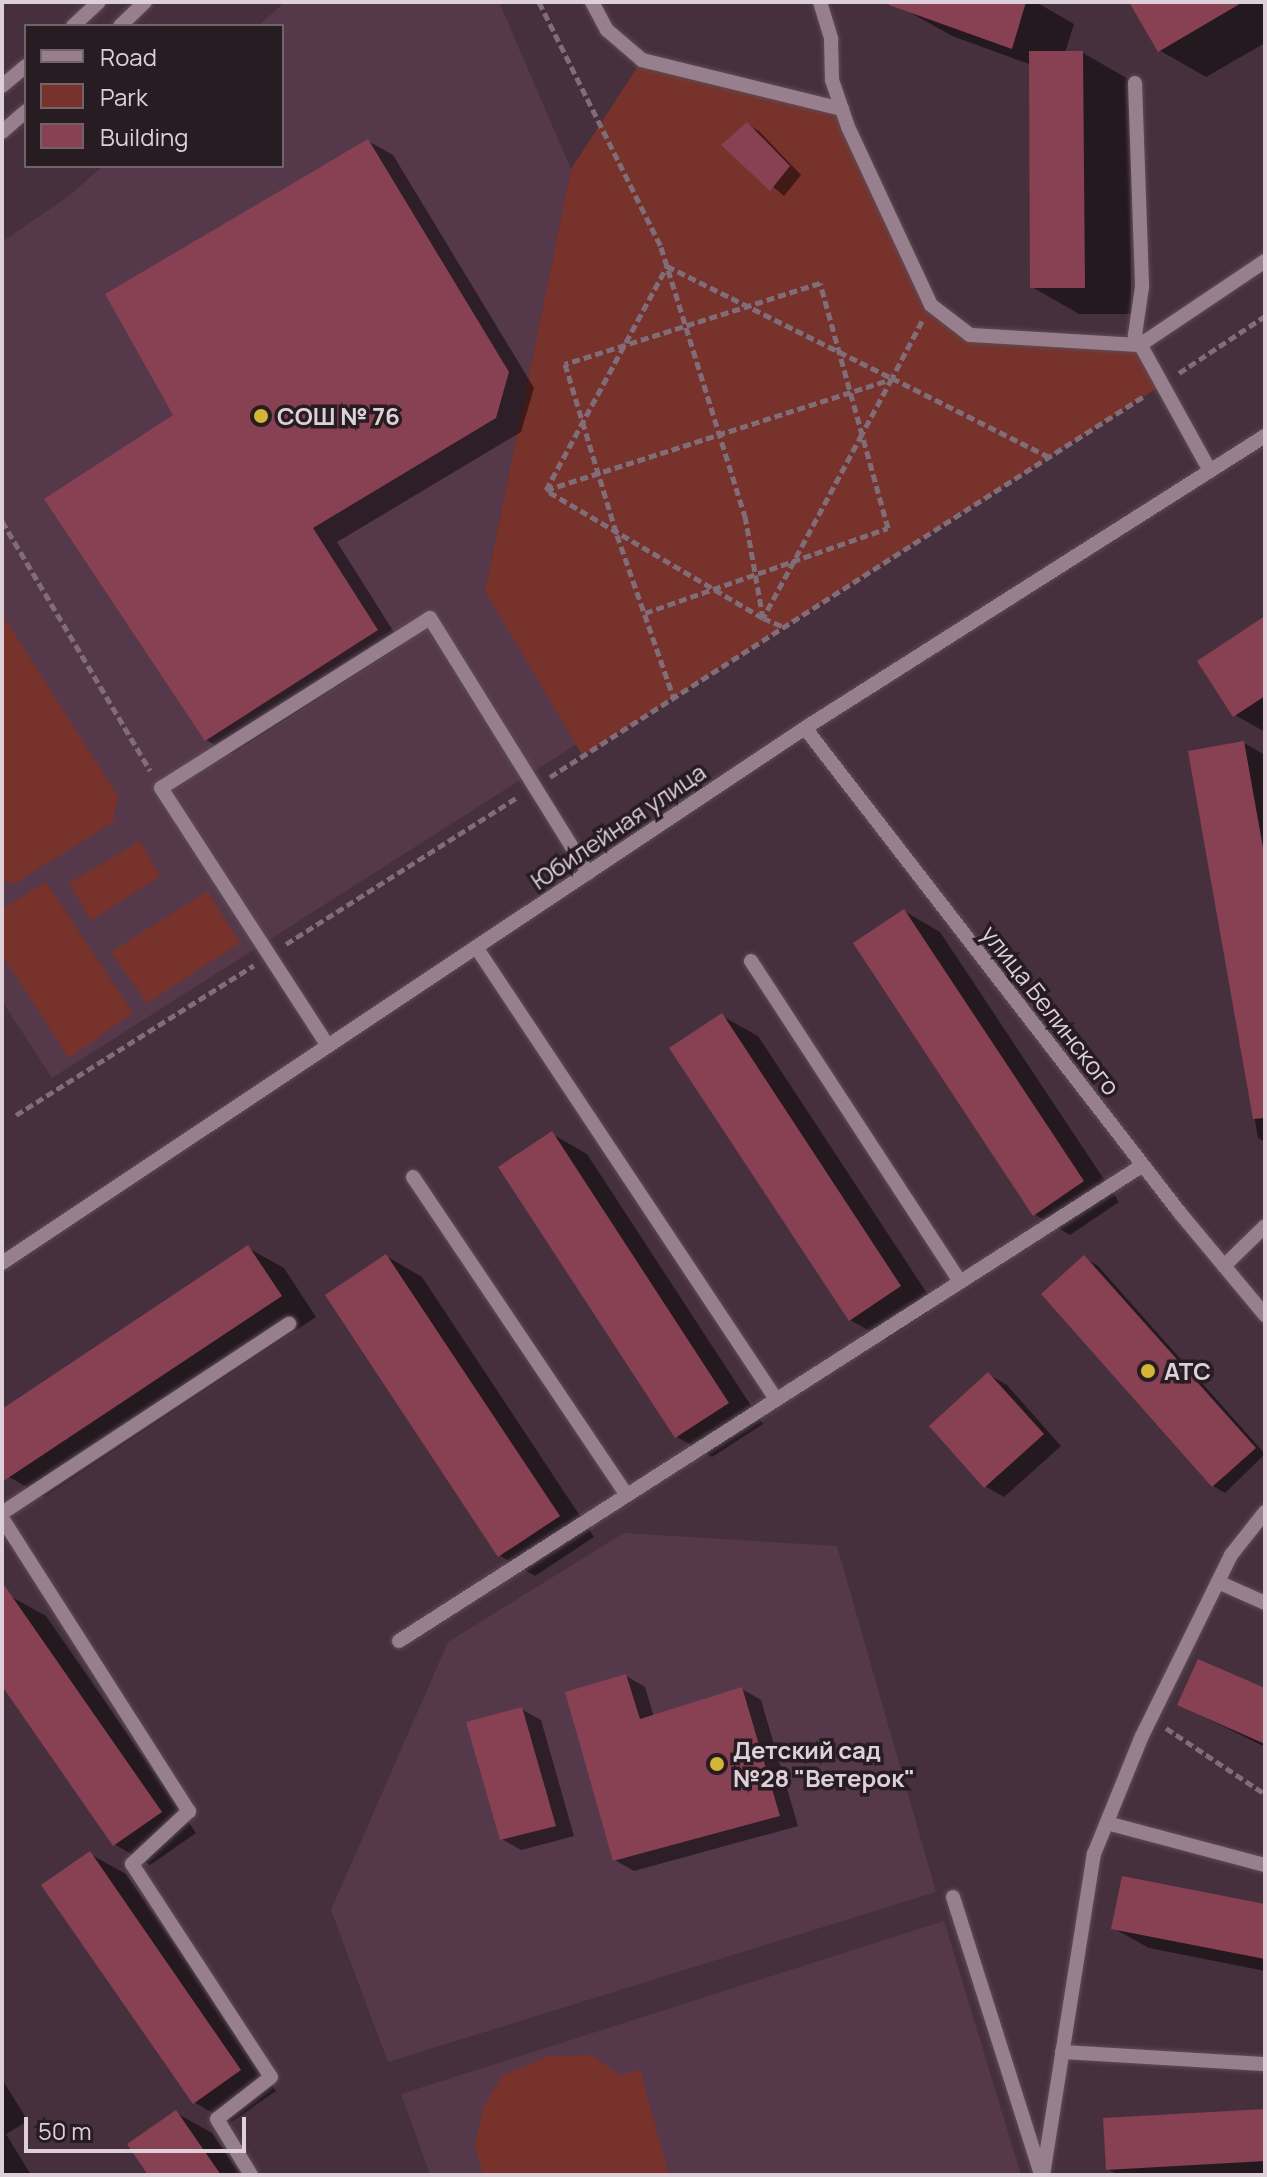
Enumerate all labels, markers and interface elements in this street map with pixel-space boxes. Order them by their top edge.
legend [24,24,284,168]
text: Road [100,40,157,73]
text: Park [100,80,148,113]
text: Building [100,120,188,153]
place label: СОШ № 76 [277,402,400,430]
marker: СОШ № 76 [252,407,270,425]
street label: Юбилейная улица [525,757,711,895]
street label: улица Белинского [976,920,1126,1100]
place label: АТС [1164,1357,1211,1385]
marker: АТС [1139,1362,1157,1380]
place label: Детский сад №28 "Ветерок" [733,1736,915,1792]
marker: Детский сад №28 "Ветерок" [708,1755,726,1773]
scale bar [28,2101,250,2151]
text: 50 m [38,2114,92,2147]

